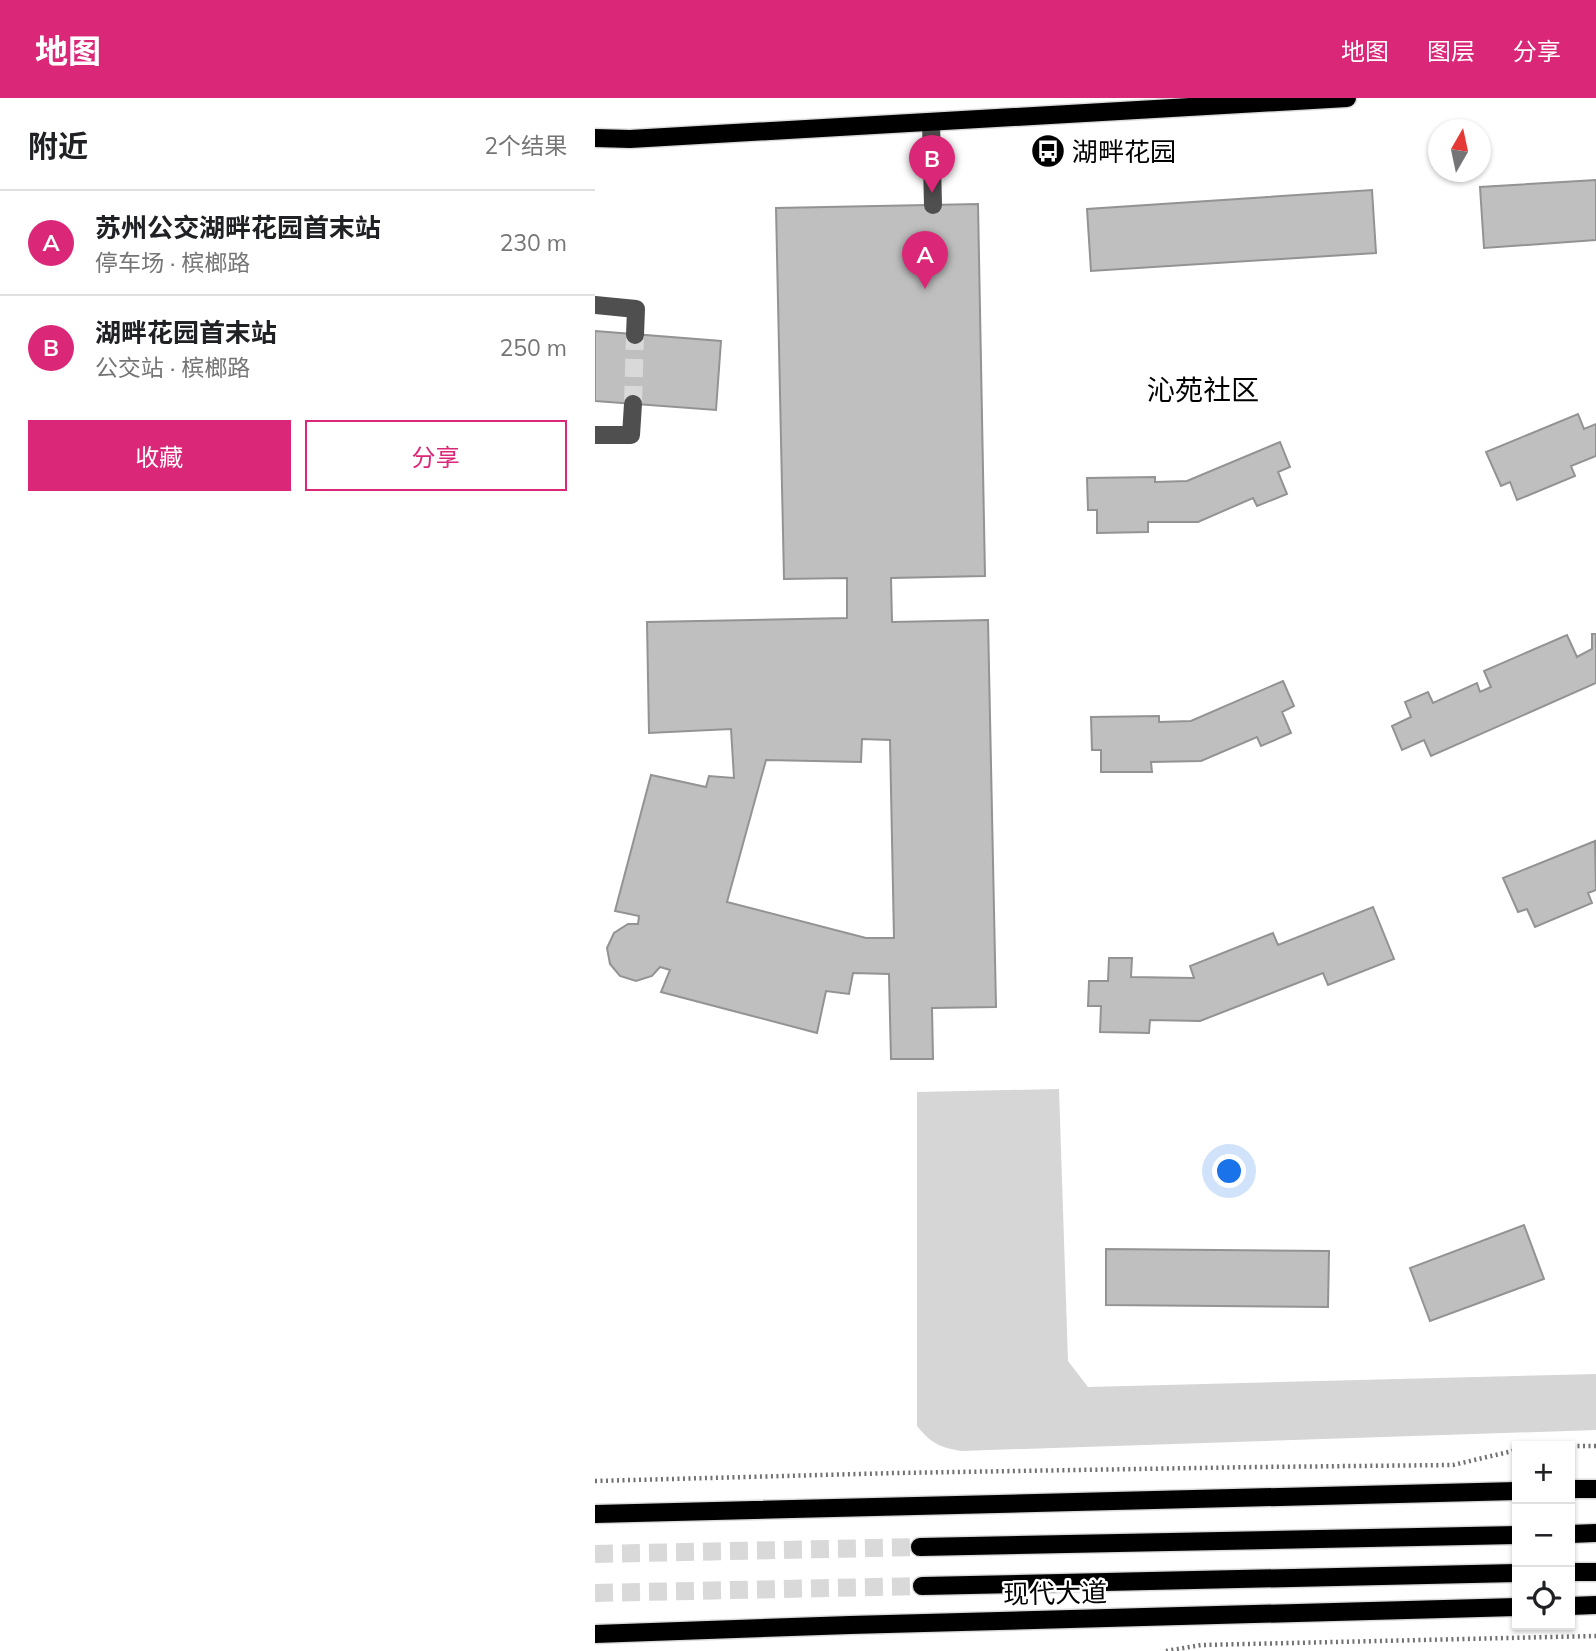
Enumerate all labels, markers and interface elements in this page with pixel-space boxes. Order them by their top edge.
text: 地图 [35,30,101,71]
text: 地图 [1341,36,1389,66]
text: 图层 [1427,36,1475,66]
text: 分享 [1513,36,1561,66]
north arrow [1428,119,1491,182]
text: 附近 [28,127,88,165]
text: 2个结果 [484,131,567,160]
bus stop icon: 湖畔花园 [1029,132,1067,170]
pin: B [909,135,955,193]
place label: 湖畔花园 [1072,135,1176,168]
text: 苏州公交湖畔花园首末站 [95,211,381,244]
text: A [42,228,60,257]
text: 230 m [499,228,567,257]
pin: A [902,231,948,289]
text: 停车场 · 槟榔路 [95,248,250,277]
text: 湖畔花园首末站 [95,316,277,349]
text: B [43,333,59,362]
text: 250 m [499,333,567,362]
text: 公交站 · 槟榔路 [95,353,250,382]
district label: 沁苑社区 [1147,372,1259,407]
button: 收藏 [28,420,291,491]
button: 分享 [305,420,567,491]
your location [1212,1154,1246,1188]
map controls [1512,1441,1575,1630]
button: + [1512,1441,1575,1504]
button: − [1512,1504,1575,1567]
button: locate [1512,1567,1575,1630]
street label: 现代大道 [1003,1576,1107,1610]

